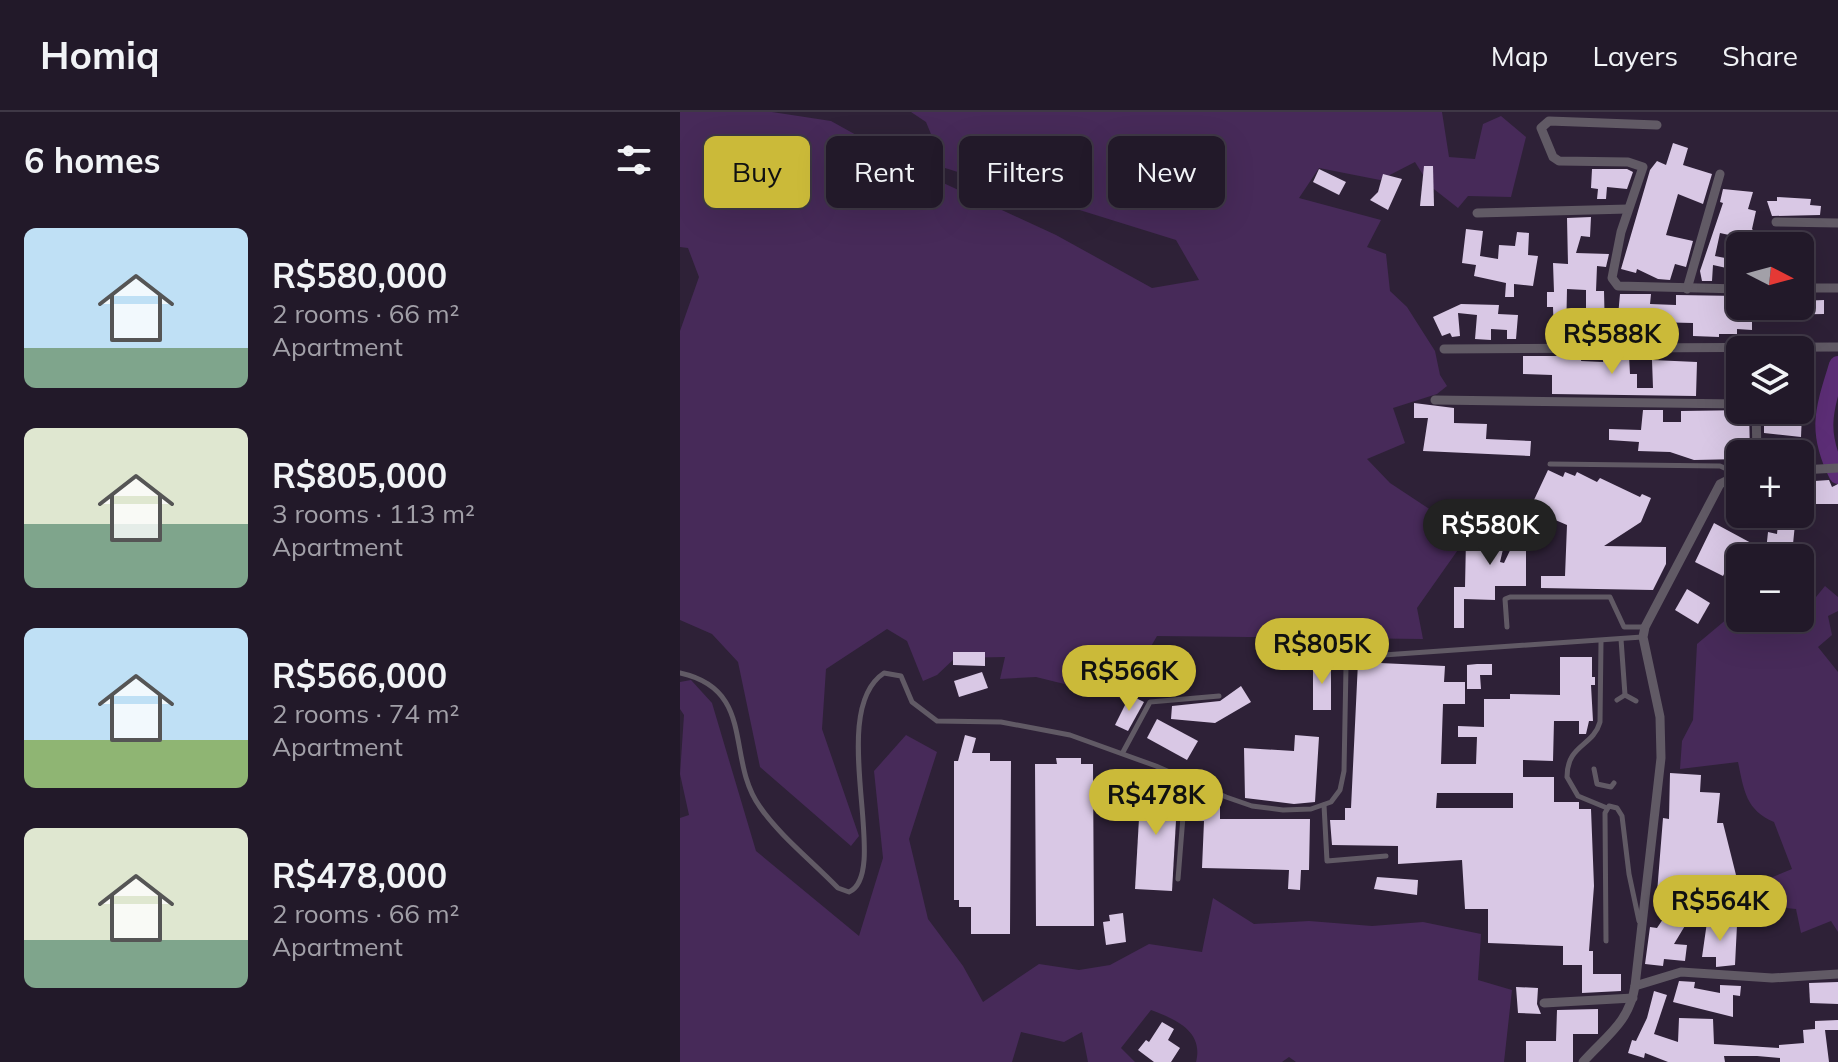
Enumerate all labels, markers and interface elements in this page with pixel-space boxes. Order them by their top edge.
text: Homiq [40,31,160,79]
text: Map [1491,38,1548,73]
text: Layers [1592,38,1678,73]
text: Share [1722,38,1798,73]
chip: Buy [704,136,810,208]
chip: Rent [826,136,943,208]
chip: Filters [959,136,1092,208]
chip: New [1108,136,1225,208]
icon: filters [612,138,656,182]
text: 6 homes [24,139,161,182]
north arrow [1726,232,1814,320]
map controls [1726,232,1814,632]
text: R$580,000 [272,254,447,297]
icon: home [88,260,184,356]
text: 2 rooms · 66 m² [272,297,459,330]
pin: R$588K [1547,308,1677,376]
text: R$588K [1563,317,1661,350]
text: Apartment [272,330,403,363]
button: layers [1726,336,1814,424]
button: + [1726,440,1814,528]
text: R$805,000 [272,454,447,497]
icon: home [88,460,184,556]
text: 3 rooms · 113 m² [272,497,475,530]
pin: R$580K [1425,499,1555,567]
text: R$580K [1441,508,1539,541]
text: Apartment [272,530,403,563]
button: − [1726,544,1814,632]
pin: R$805K [1257,618,1387,686]
text: R$805K [1273,627,1371,660]
pin: R$566K [1064,645,1194,713]
text: R$566,000 [272,654,447,697]
text: R$566K [1080,654,1178,687]
icon: home [88,660,184,756]
text: 2 rooms · 74 m² [272,697,459,730]
text: Apartment [272,730,403,763]
pin: R$478K [1091,769,1221,837]
text: R$478K [1107,778,1205,811]
text: R$478,000 [272,854,447,897]
icon: home [88,860,184,956]
pin: R$564K [1655,875,1785,943]
text: R$564K [1671,884,1769,917]
text: 2 rooms · 66 m² [272,897,459,930]
text: Apartment [272,930,403,963]

